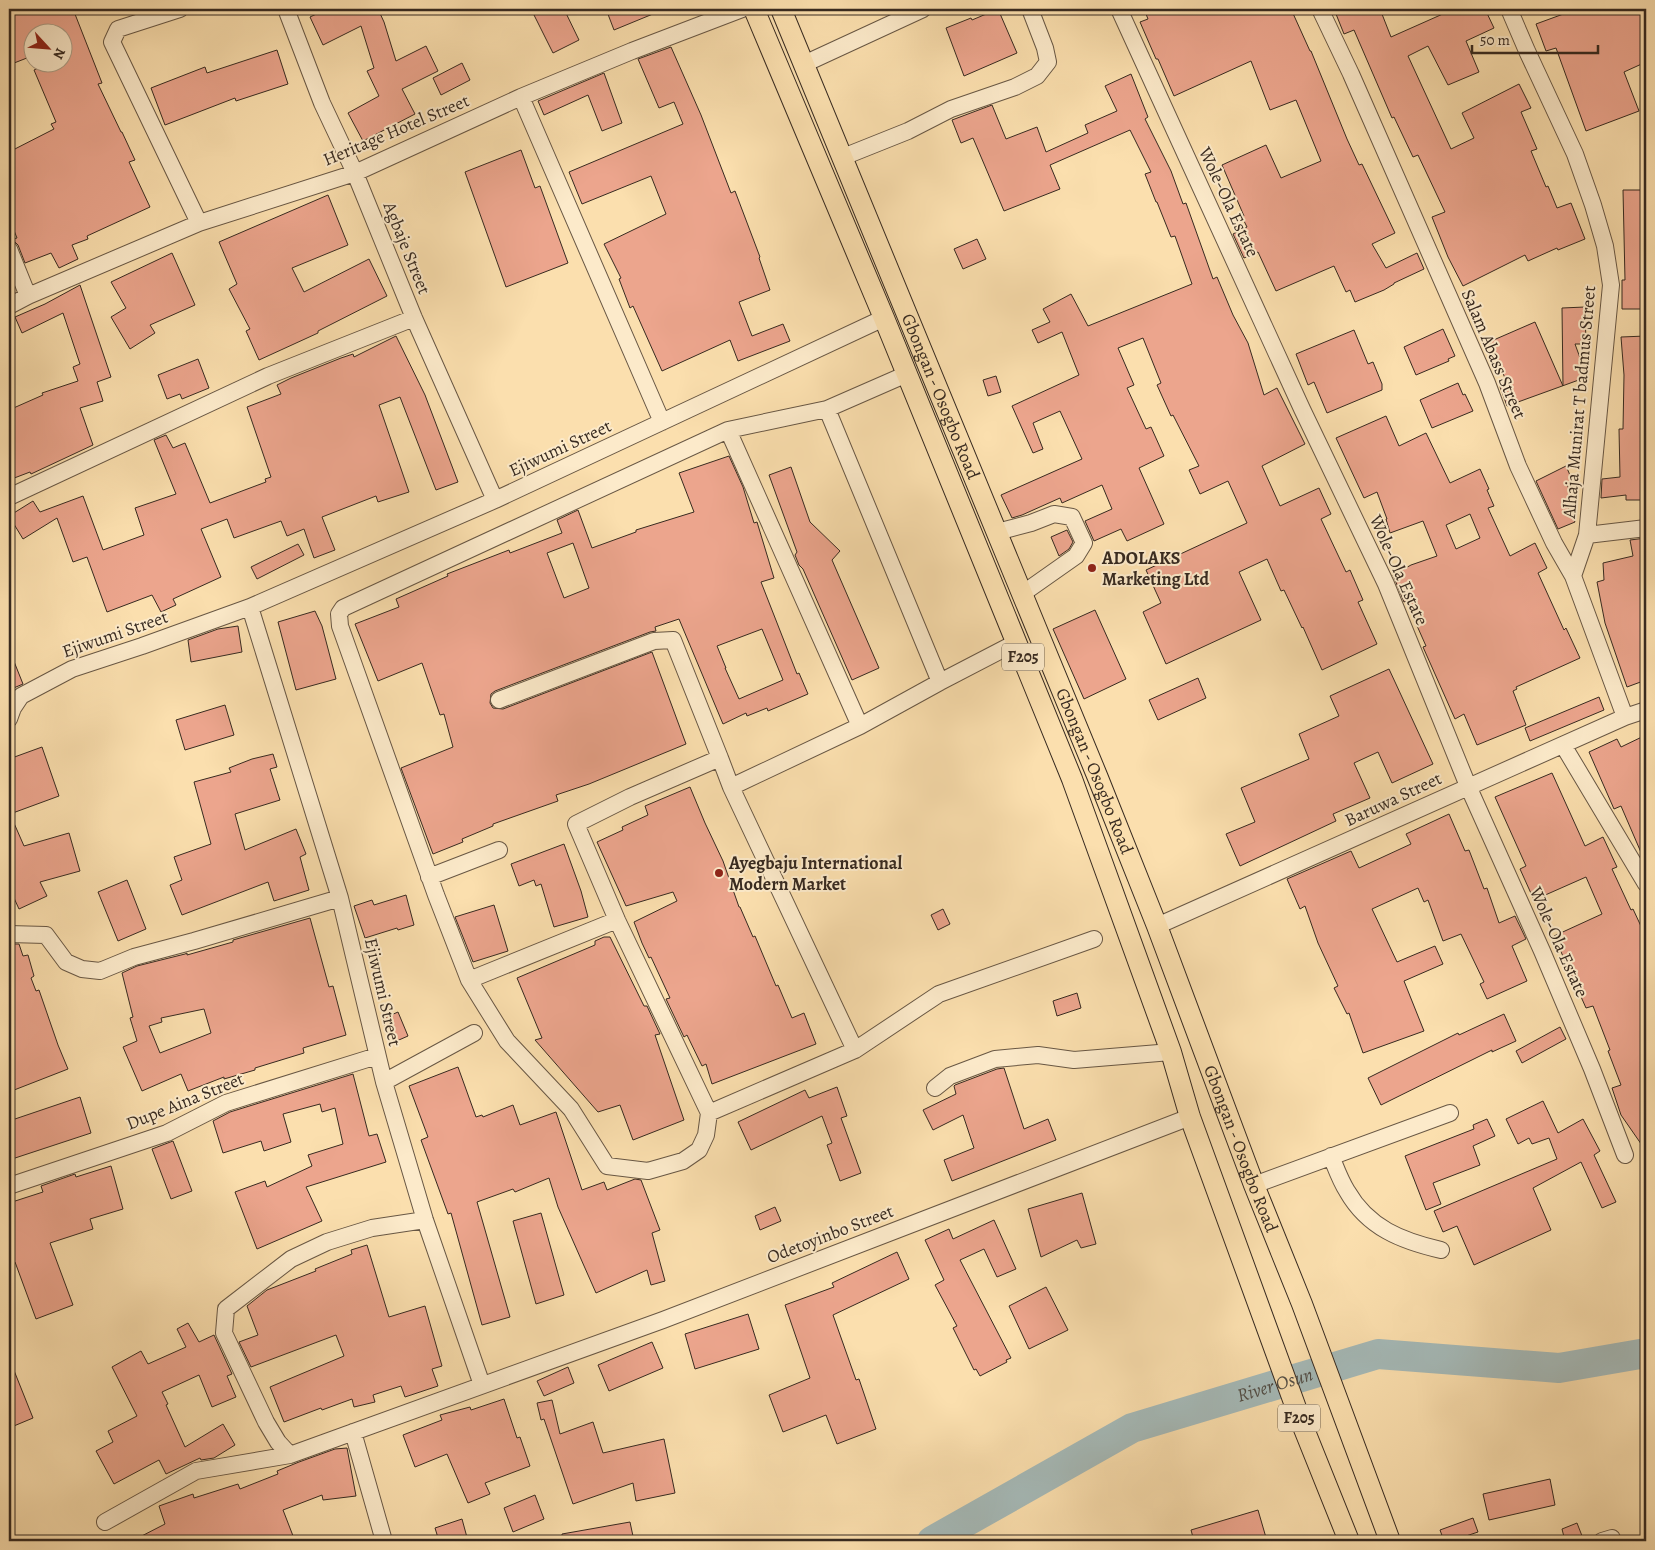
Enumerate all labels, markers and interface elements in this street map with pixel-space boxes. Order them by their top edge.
north arrow [22,22,72,72]
scale bar [1472,22,1599,54]
text: 50 m [1480,30,1510,50]
text: N [48,45,70,62]
street label: Heritage Hotel Street [319,88,473,172]
street label: Wole-Ola Estate [1193,142,1265,261]
street label: Agbaje Street [377,197,436,298]
street label: Salam Abass Street [1456,285,1532,423]
street label: Alhaja Munirat T badmus Street [1557,285,1601,520]
street label: Gbongan - Osogbo Road [896,310,986,483]
street label: Ejiwumi Street [505,414,615,482]
street label: Wole-Ola Estate [1363,510,1434,629]
place label: ADOLAKS Marketing Ltd [1101,546,1209,591]
marker: ADOLAKS Marketing Ltd [1086,562,1098,574]
street label: Ejiwumi Street [59,605,171,663]
road number: F205 [1002,644,1044,670]
street label: Gbongan - Osogbo Road [1050,684,1139,858]
street label: Baruwa Street [1341,766,1445,832]
place label: Ayegbaju International Modern Market [728,851,902,896]
marker: Ayegbaju International Modern Market [713,867,725,879]
street label: Wole-Ola Estate [1523,882,1594,1001]
street label: Ejiwumi Street [359,935,407,1049]
street label: Gbongan - Osogbo Road [1198,1062,1284,1236]
street label: Dupe Aina Street [123,1066,247,1136]
street label: Odetoyinbo Street [763,1199,897,1269]
water label: River Osun [1234,1361,1316,1409]
road number: F205 [1278,1405,1320,1432]

